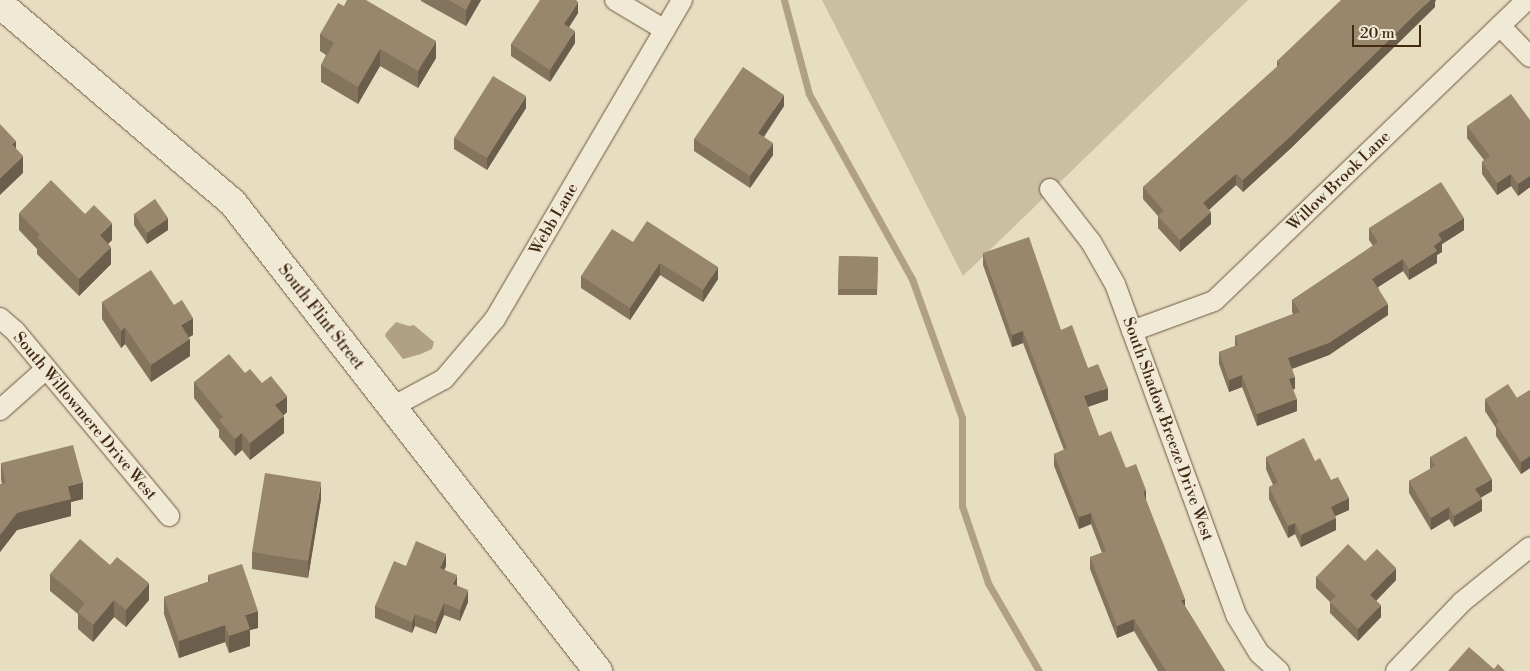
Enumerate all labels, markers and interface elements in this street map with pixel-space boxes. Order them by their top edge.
scale bar [1355,15,1424,47]
text: 20 m [1360,24,1395,43]
street label: Willow Brook Lane [1284,127,1394,235]
street label: Webb Lane [526,180,582,258]
street label: South Flint Street [274,260,368,374]
street label: South Shadow Breeze Drive West [1119,315,1217,543]
street label: South Willowmere Drive West [9,328,161,504]

